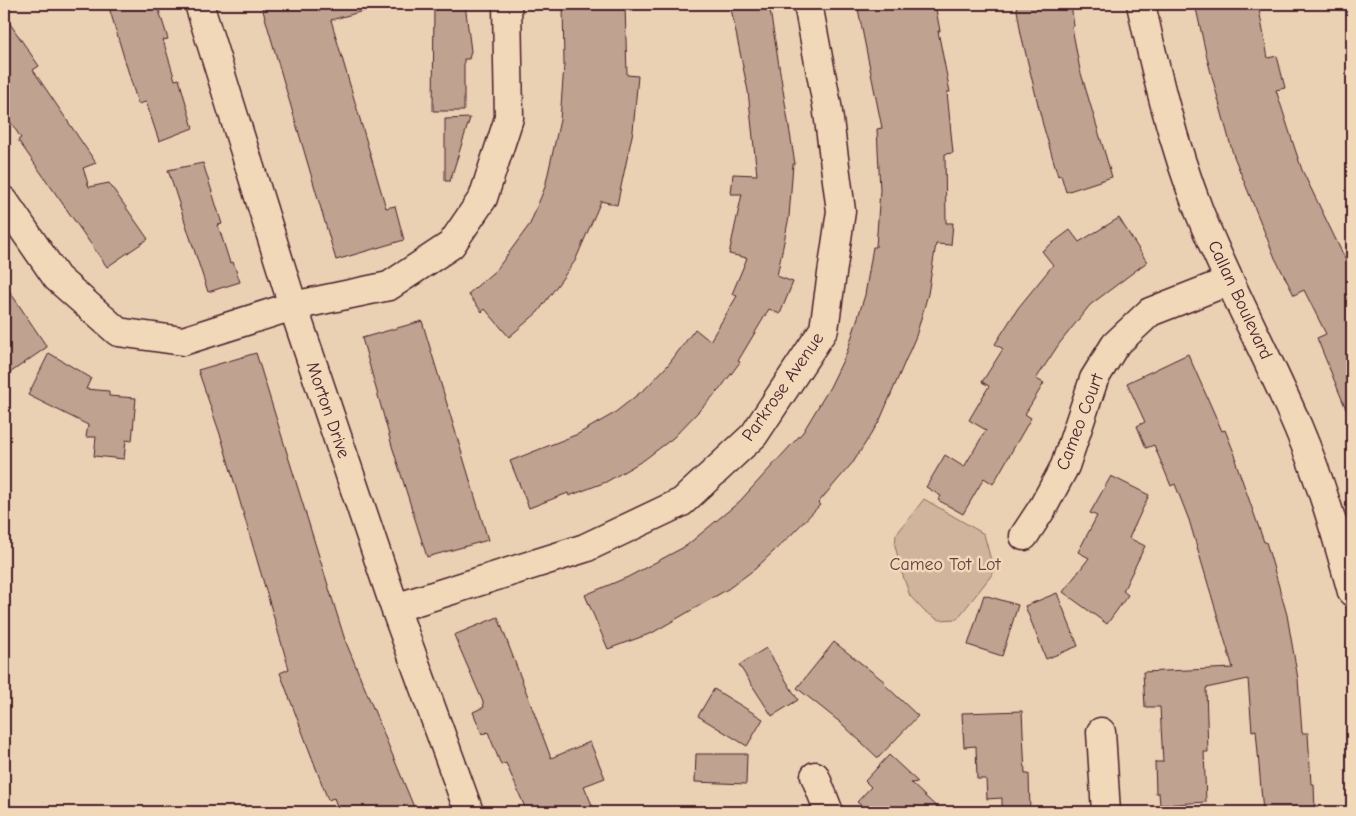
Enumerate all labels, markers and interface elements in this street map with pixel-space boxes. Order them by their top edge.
street label: Callan Boulevard [1203,237,1277,363]
street label: Parkrose Avenue [738,329,828,445]
street label: Morton Drive [302,359,354,461]
street label: Cameo Court [1052,370,1108,473]
park label: Cameo Tot Lot [889,554,1001,575]

